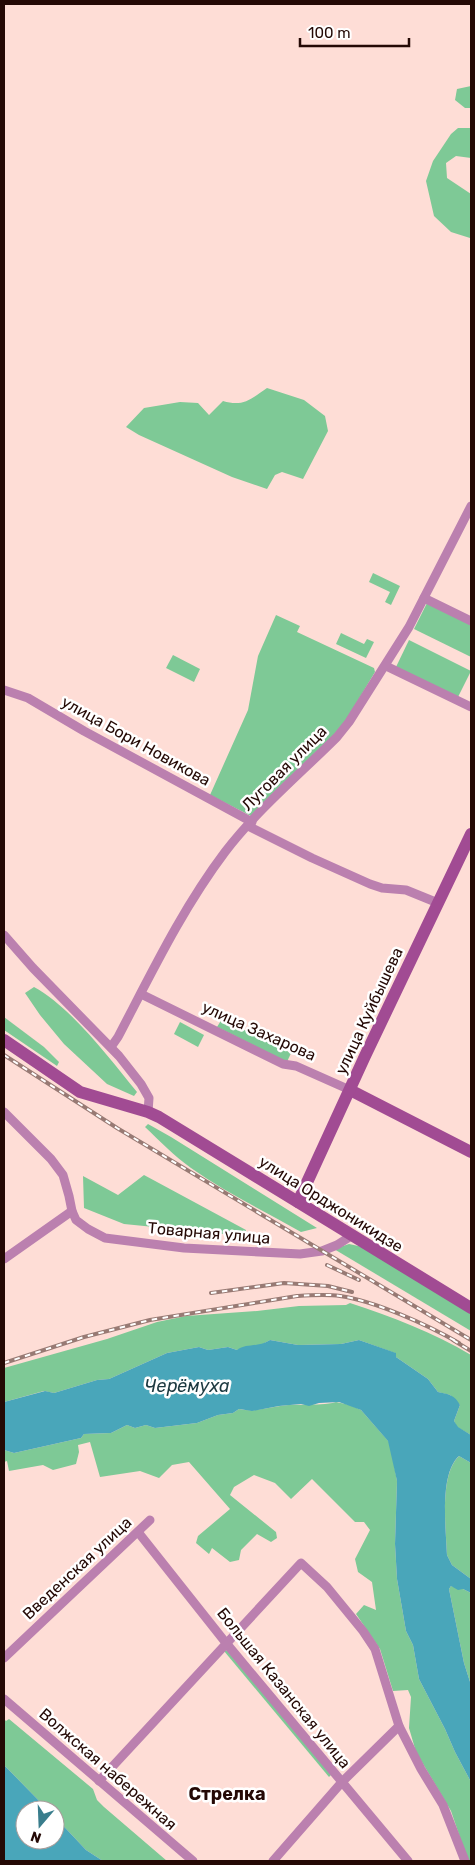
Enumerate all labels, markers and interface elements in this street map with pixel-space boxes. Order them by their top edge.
scale bar [300,15,409,47]
text: 100 m [308,24,350,42]
street label: улица Бори Новикова [58,692,214,790]
street label: Луговая улица [238,722,330,814]
street label: улица Куйбышева [331,945,407,1077]
street label: улица Захарова [199,997,319,1065]
street label: улица Орджоникидзе [255,1152,407,1256]
street label: Товарная улица [147,1218,271,1248]
water label: Черёмуха [144,1375,230,1397]
street label: Введенская улица [19,1513,135,1623]
street label: Большая Казанская улица [213,1604,355,1772]
street label: Волжская набережная [35,1704,181,1834]
district label: Стрелка [188,1783,266,1805]
north arrow [15,1800,65,1850]
text: N [28,1827,43,1846]

